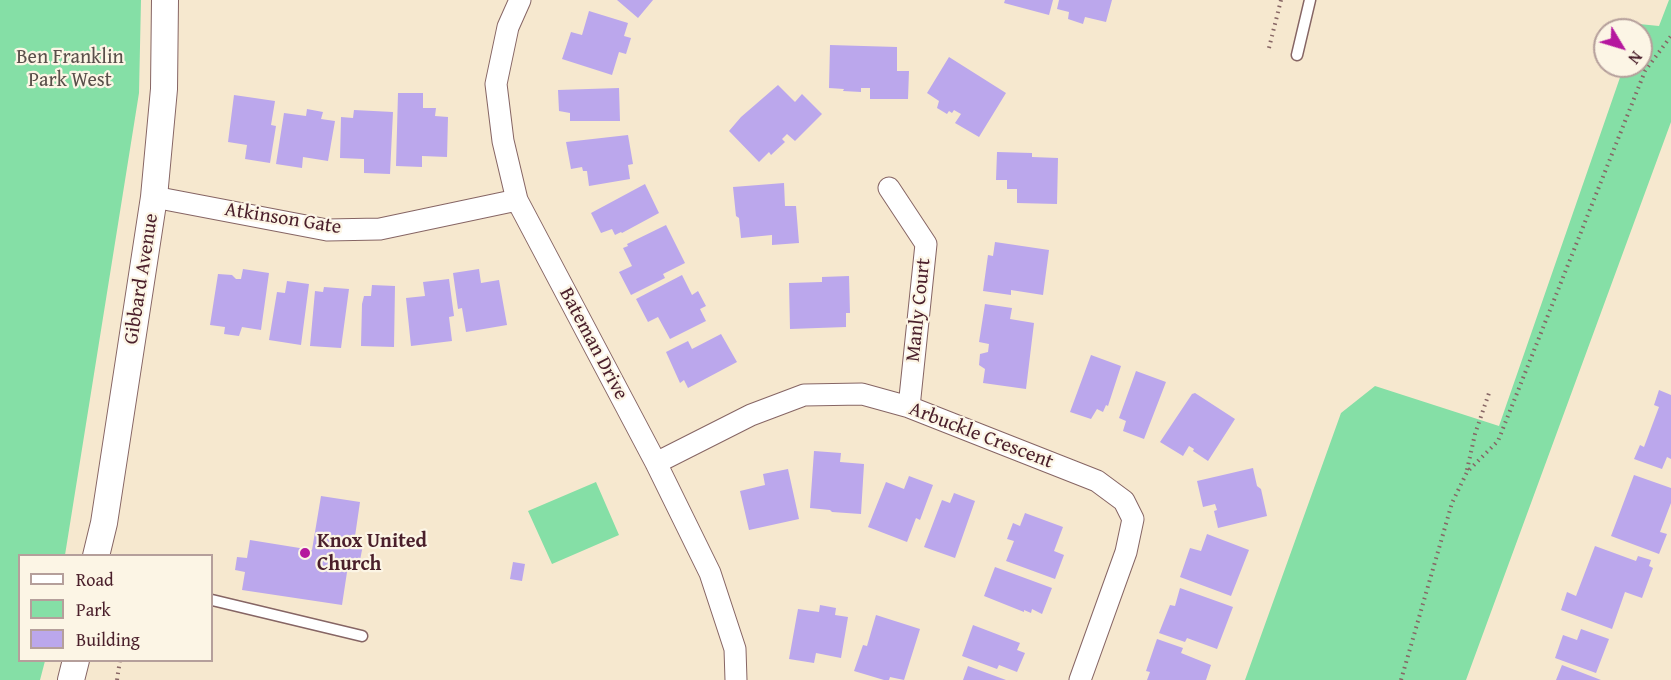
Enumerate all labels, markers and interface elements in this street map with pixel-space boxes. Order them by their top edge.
north arrow [1593,18,1653,78]
park label: Ben Franklin Park West [16,46,124,93]
text: N [1623,46,1648,69]
street label: Atkinson Gate [223,198,343,240]
street label: Gibbard Avenue [120,212,164,346]
street label: Manly Court [902,257,936,363]
street label: Bateman Drive [553,284,633,404]
street label: Arbuckle Crescent [906,397,1056,475]
place label: Knox United Church [317,530,427,577]
marker: Knox United Church [298,546,312,560]
legend [18,554,213,662]
text: Road [76,566,114,593]
text: Park [76,596,111,623]
text: Building [76,626,140,653]

